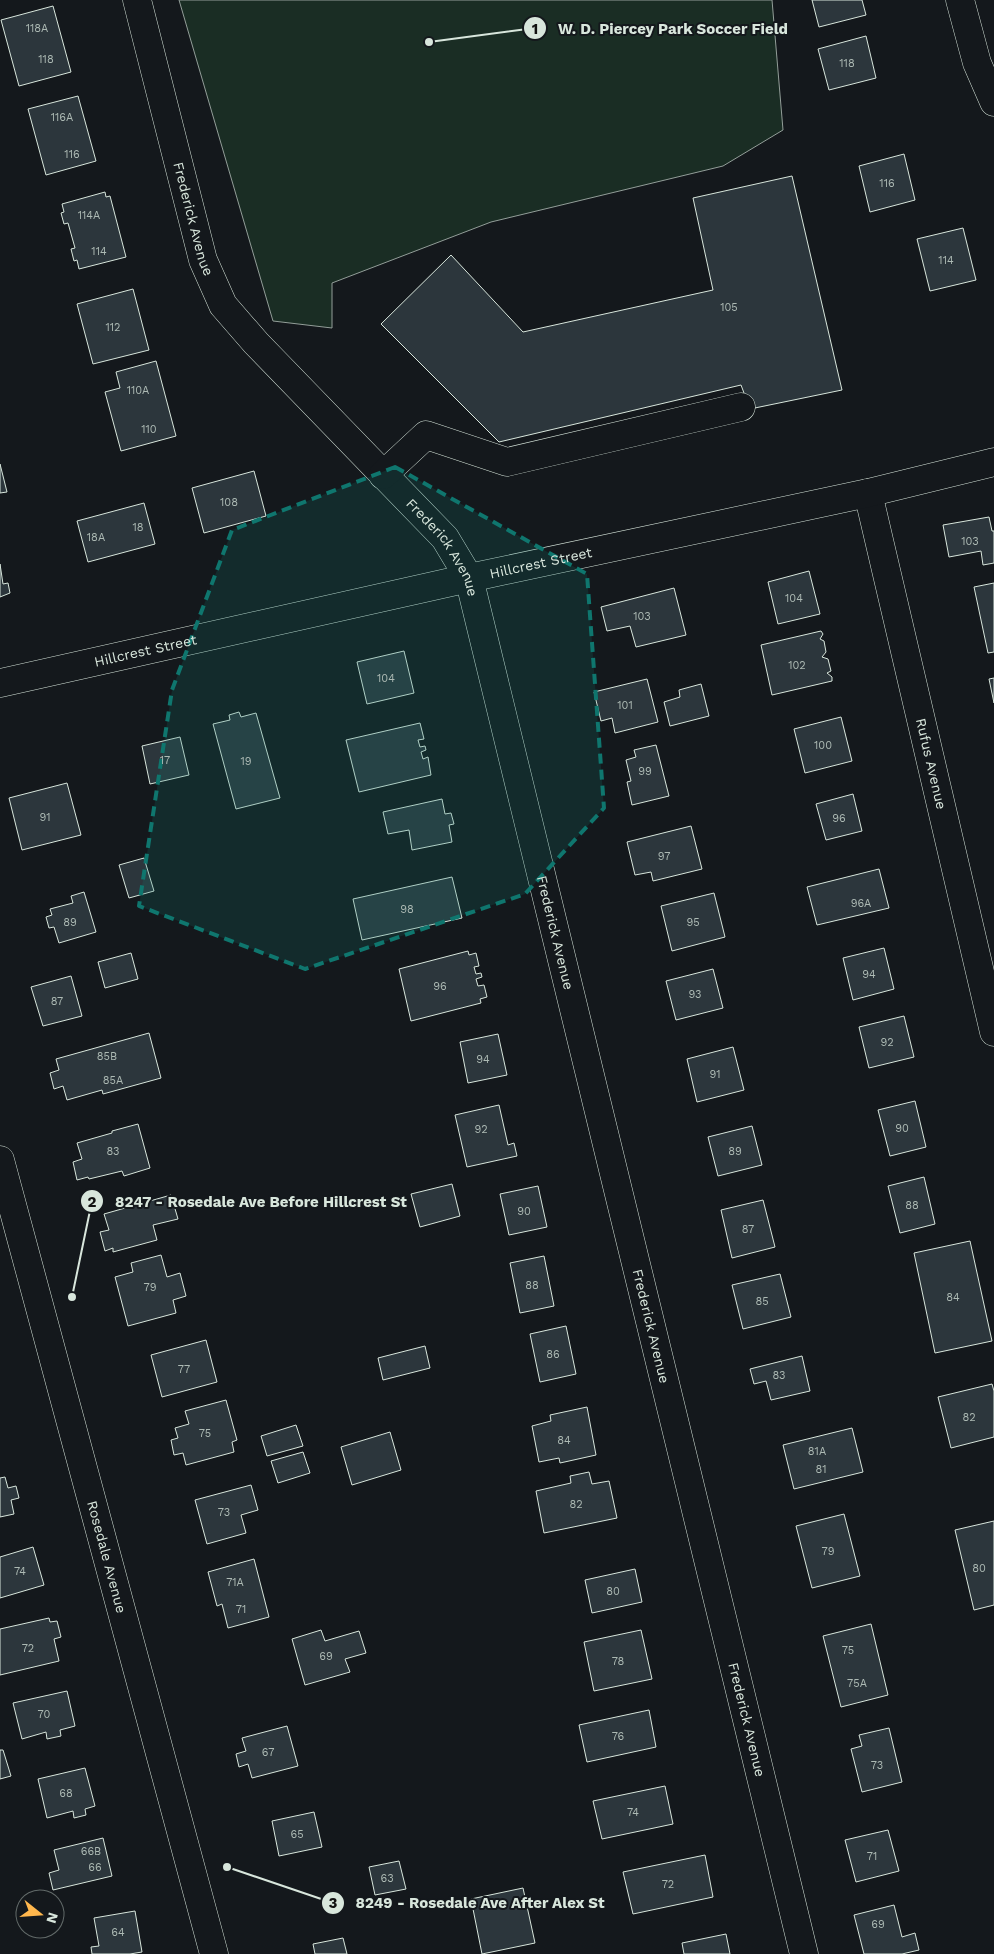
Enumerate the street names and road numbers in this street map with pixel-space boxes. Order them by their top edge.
street label: Frederick Avenue [170,160,217,278]
street label: Frederick Avenue [403,495,481,598]
street label: Hillcrest Street [488,544,594,581]
street label: Hillcrest Street [93,631,198,670]
street label: Rufus Avenue [913,717,950,811]
street label: Frederick Avenue [534,874,577,991]
street label: Frederick Avenue [630,1267,673,1385]
street label: Rosedale Avenue [84,1499,130,1615]
street label: Frederick Avenue [725,1661,769,1778]

